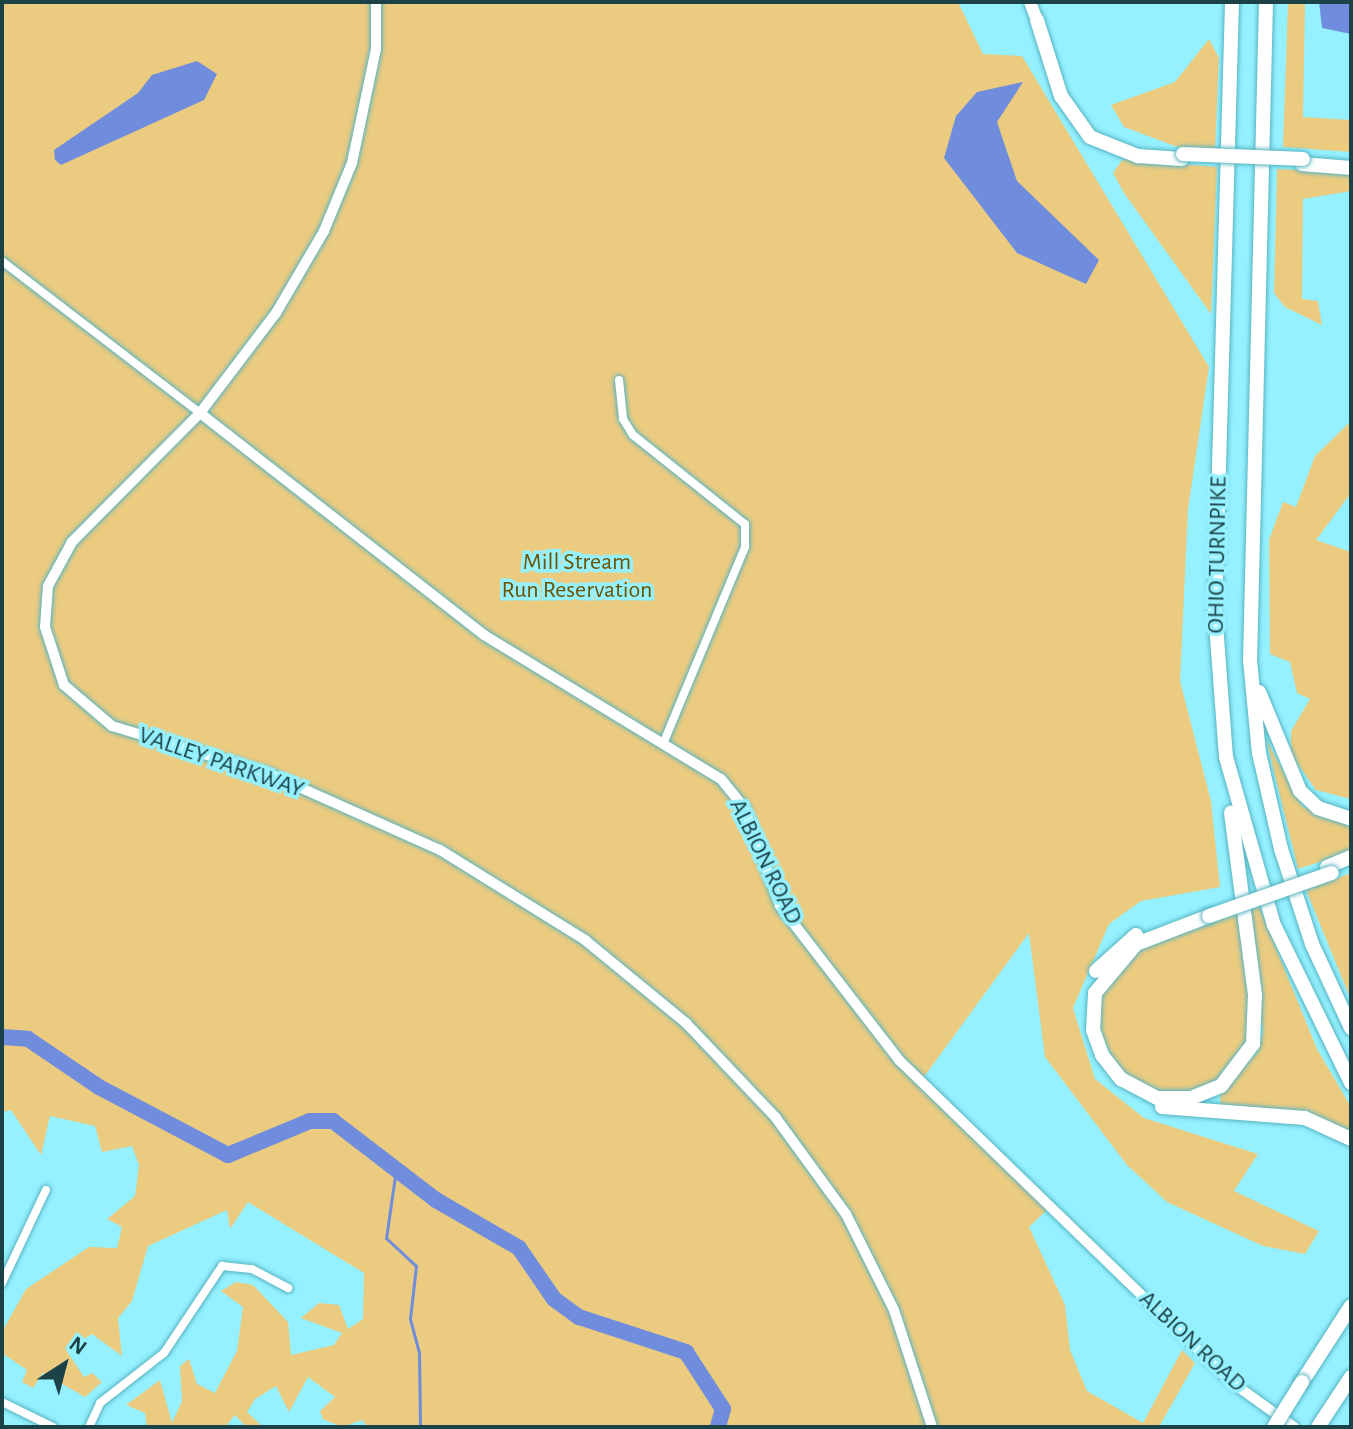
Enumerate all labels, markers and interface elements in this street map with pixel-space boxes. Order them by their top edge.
street label: OHIO TURNPIKE [1202,476,1234,634]
park label: Mill Stream Run Reservation [502,549,652,605]
street label: VALLEY PARKWAY [135,721,307,805]
street label: ALBION ROAD [722,795,808,929]
street label: ALBION ROAD [1133,1285,1251,1399]
north arrow [24,1325,104,1405]
text: N [65,1332,91,1359]

